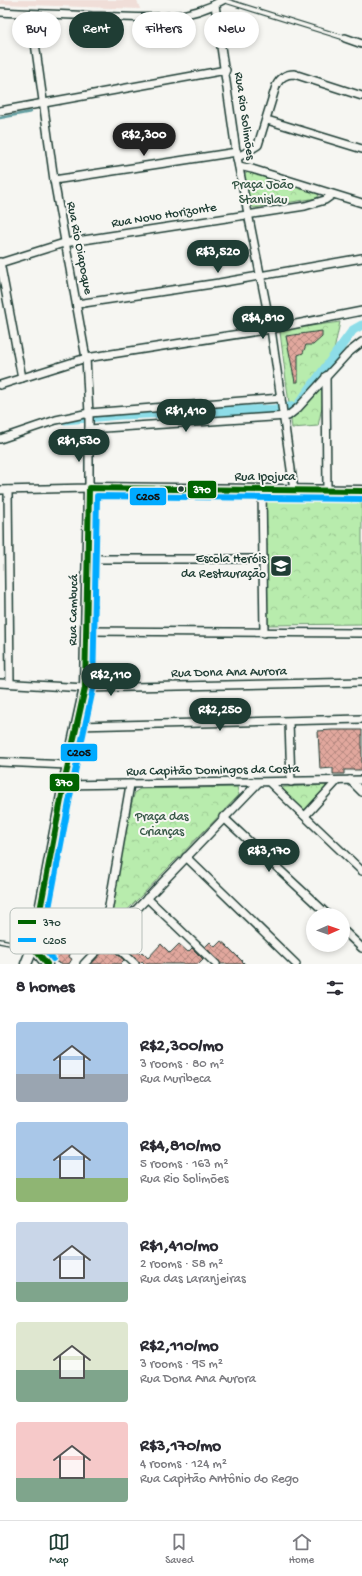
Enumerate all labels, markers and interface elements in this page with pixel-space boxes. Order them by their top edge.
chip: Buy [12,12,61,48]
chip: Rent [69,12,124,48]
chip: Filters [132,12,196,48]
chip: New [204,12,259,48]
street label: Rua Rio Solimões [230,71,258,162]
pin: R$2,300 [107,123,181,157]
text: R$2,300 [122,128,166,143]
park label: Praça João Stanislau [231,178,294,208]
street label: Rua Rio Oiapoque [63,200,95,296]
street label: Rua Novo Horizonte [110,200,218,232]
pin: R$3,520 [181,240,255,274]
text: R$3,520 [196,245,240,260]
pin: R$4,810 [226,306,300,340]
text: R$4,810 [242,311,284,326]
pin: R$1,410 [149,399,223,433]
text: R$1,410 [166,404,206,419]
pin: R$1,530 [42,429,116,463]
text: R$1,530 [58,434,100,449]
street label: Rua Ipojuca [235,470,296,485]
line badge: 370 [187,480,217,499]
unlabelled marker [176,484,186,494]
text: 370 [192,485,212,497]
line badge: C205 [129,487,167,506]
text: C205 [135,492,160,504]
place label: Escola Heróis da Restauração [181,552,267,582]
school or university icon: Escola Heróis da Restauração [268,553,294,579]
street label: Rua Cambucá [66,573,82,646]
pin: R$2,110 [74,663,148,697]
street label: Rua Dona Ana Aurora [171,664,288,682]
text: R$2,110 [91,668,132,683]
pin: R$2,250 [183,698,257,732]
text: R$2,250 [198,703,242,718]
line badge: C205 [60,743,98,762]
text: C205 [66,748,91,760]
street label: Rua Capitão Domingos da Costa [126,762,301,780]
line badge: 370 [49,773,80,792]
text: 370 [54,778,74,790]
park label: Praça das Crianças [134,810,190,840]
pin: R$3,170 [232,839,306,873]
text: R$3,170 [248,844,290,859]
legend [10,908,142,954]
north arrow [306,908,350,952]
map controls [306,908,350,952]
text: 370 [42,918,61,930]
text: C205 [43,936,67,948]
icon: filters [324,977,346,999]
text: 8 homes [16,978,74,998]
text: R$2,300/mo [140,1037,223,1057]
icon: home [48,1038,96,1086]
text: 3 rooms · 80 m² [140,1057,224,1072]
text: Rua Muribeca [140,1072,211,1087]
text: R$4,810/mo [140,1137,221,1157]
icon: home [48,1138,96,1186]
text: 5 rooms · 163 m² [140,1157,228,1172]
text: Rua Rio Solimões [140,1172,229,1187]
text: R$1,410/mo [140,1237,218,1257]
icon: home [48,1238,96,1286]
text: 2 rooms · 58 m² [140,1257,223,1272]
text: Rua das Laranjeiras [140,1272,246,1287]
text: R$2,110/mo [140,1337,219,1357]
icon: home [48,1338,96,1386]
text: 3 rooms · 95 m² [140,1357,223,1372]
text: Rua Dona Ana Aurora [140,1372,256,1387]
text: R$3,170/mo [140,1437,221,1457]
icon: home [48,1438,96,1486]
text: 4 rooms · 124 m² [140,1457,227,1472]
text: Rua Capitão Antônio do Rego [140,1472,299,1487]
tab: Map [48,1531,70,1567]
tab: Saved [165,1531,193,1567]
tab: Home [289,1531,314,1567]

